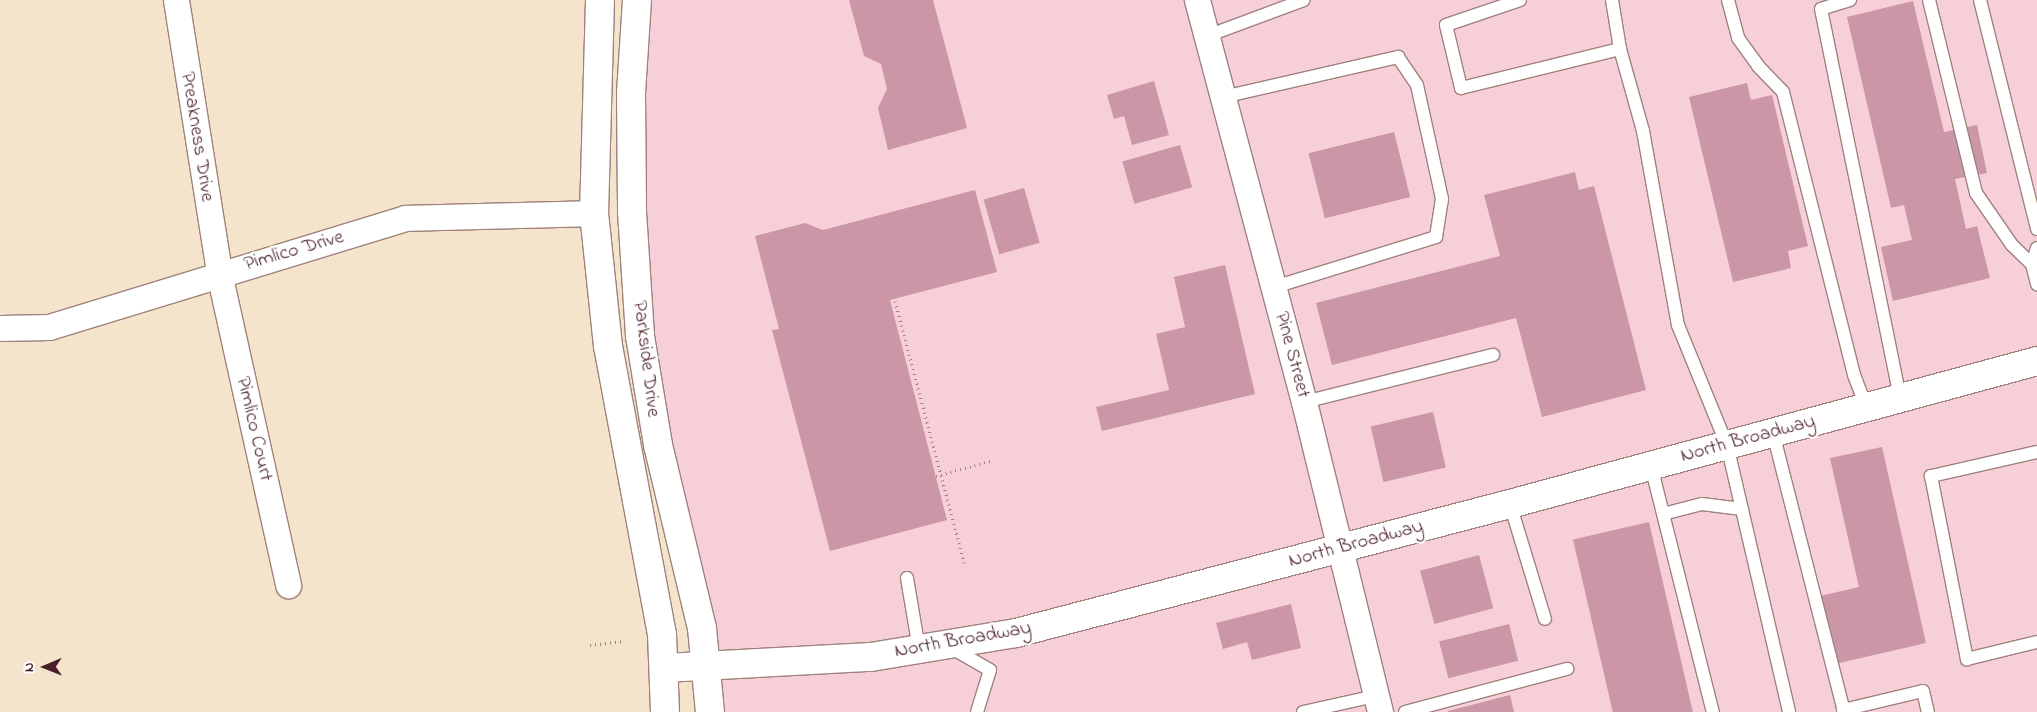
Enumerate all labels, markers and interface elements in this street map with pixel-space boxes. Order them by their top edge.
street label: Preakness Drive [175,70,219,204]
street label: Pimlico Drive [241,225,347,277]
street label: Parkside Drive [627,300,665,418]
street label: Pine Street [1269,309,1315,401]
street label: Pimlico Court [230,374,278,484]
street label: North Broadway [1678,409,1818,469]
street label: North Broadway [1286,514,1426,574]
street label: North Broadway [893,616,1033,664]
north arrow [20,642,70,692]
text: N [19,662,40,672]

